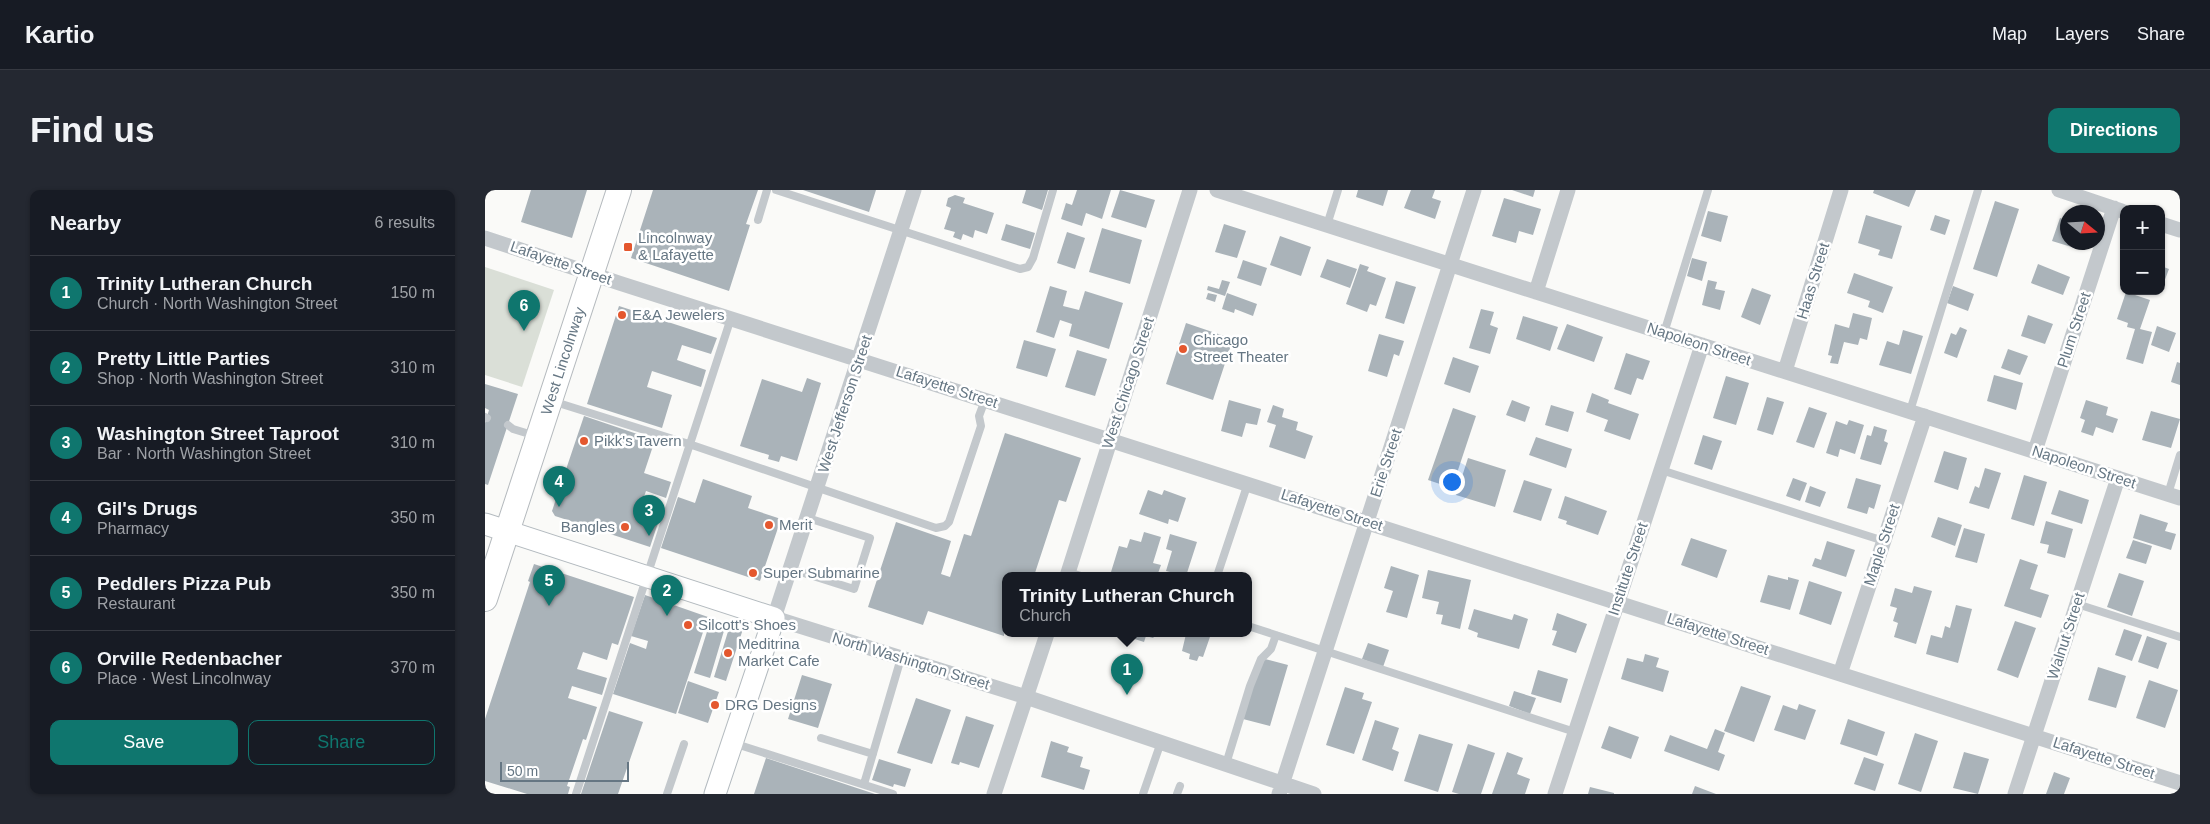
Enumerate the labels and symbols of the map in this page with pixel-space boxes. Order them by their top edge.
north arrow [2060,205,2105,250]
place label: Lincolnway & Lafayette [638,229,714,263]
street label: Lafayette Street [508,237,615,288]
street label: Haas Street [1793,240,1832,321]
marker: Lincolnway & Lafayette [622,241,634,253]
street label: Plum Street [2053,289,2094,370]
pin: 6 [508,290,540,331]
street label: West Lincolnway [537,304,588,417]
place label: E&A Jewelers [632,306,725,323]
marker: E&A Jewelers [616,309,628,321]
street label: West Chicago Street [1098,314,1157,451]
street label: Napoleon Street [1645,319,1754,369]
place label: Chicago Street Theater [1193,331,1289,365]
street label: West Jefferson Street [814,332,875,475]
marker: Chicago Street Theater [1177,343,1189,355]
street label: Lafayette Street [894,362,1001,411]
street label: Erie Street [1366,426,1405,499]
place label: Pikk's Tavern [594,432,682,449]
marker: Pikk's Tavern [578,435,590,447]
street label: Napoleon Street [2030,442,2139,492]
pin: 4 [543,466,575,507]
your location [1439,469,1465,495]
street label: Lafayette Street [1279,485,1386,534]
pin: 3 [633,495,665,536]
street label: Maple Street [1860,501,1903,588]
place label: Merit [779,516,813,533]
place label: Bangles [561,518,615,535]
marker: Merit [763,519,775,531]
street label: Institute Street [1604,519,1651,617]
marker: Bangles [619,521,631,533]
place label: Super Submarine [763,564,880,581]
pin: 5 [533,565,565,606]
marker: Super Submarine [747,567,759,579]
pin: 2 [651,575,683,616]
street label: Walnut Street [2043,589,2088,681]
street label: Lafayette Street [1665,609,1772,658]
place label: Silcott's Shoes [698,616,796,633]
marker: Silcott's Shoes [682,619,694,631]
street label: North Washington Street [830,628,993,693]
place label: Meditrina Market Cafe [738,635,820,669]
marker: Meditrina Market Cafe [722,647,734,659]
pin: 1 [1111,654,1143,695]
place label: DRG Designs [725,696,817,713]
marker: DRG Designs [709,699,721,711]
street label: Lafayette Street [2051,733,2158,782]
scale bar [500,759,629,782]

